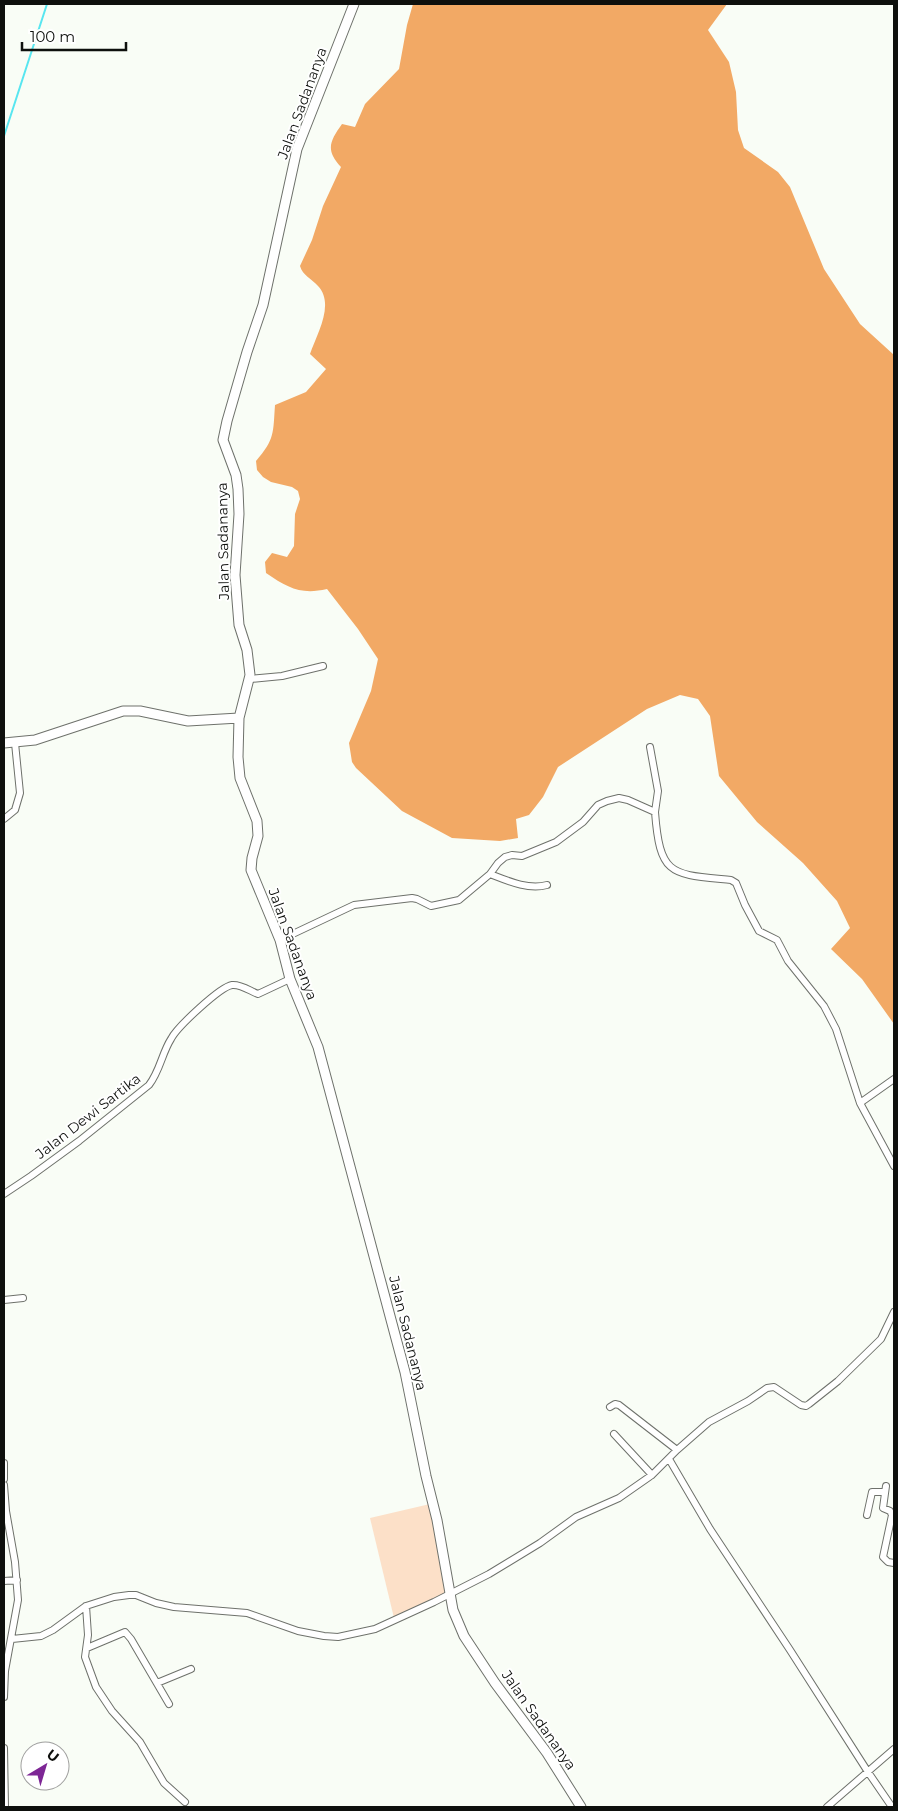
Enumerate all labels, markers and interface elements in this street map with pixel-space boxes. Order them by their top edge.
scale bar [22,20,126,52]
text: 100 m [30,27,75,46]
street label: Jalan Sadananya [273,45,331,162]
street label: Jalan Sadananya [213,482,233,601]
street label: Jalan Sadananya [264,885,322,1002]
street label: Jalan Dewi Sartika [31,1069,144,1163]
street label: Jalan Sadananya [385,1273,431,1392]
street label: Jalan Sadananya [497,1666,580,1773]
north arrow [20,1741,70,1791]
text: U [43,1745,63,1766]

